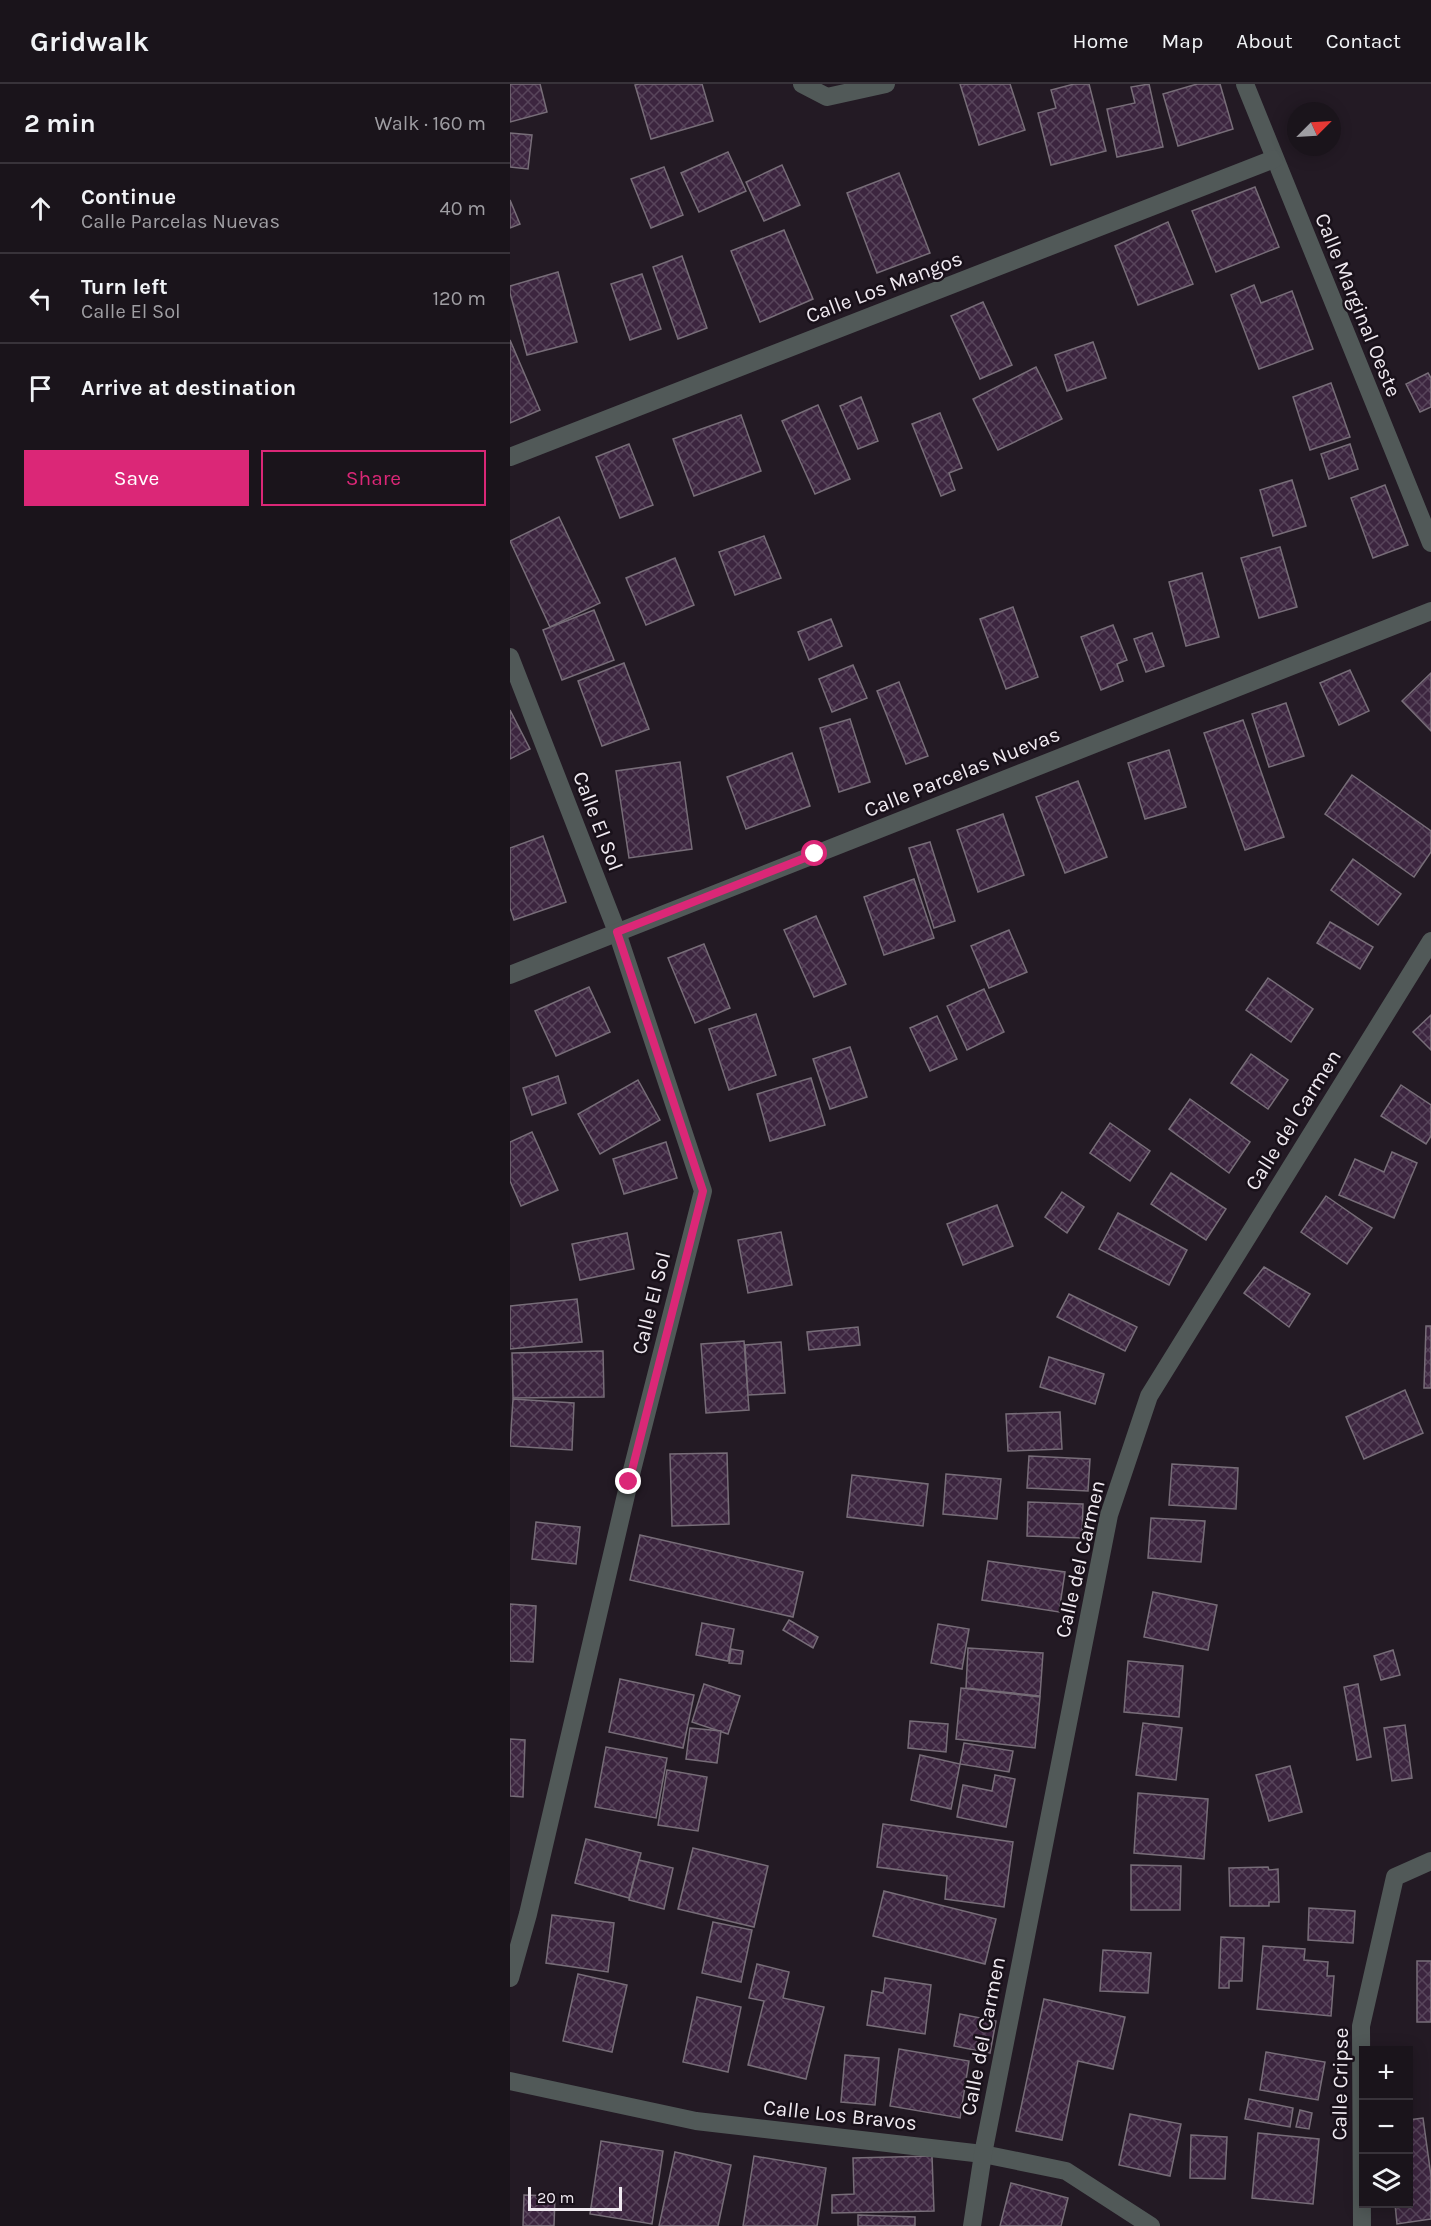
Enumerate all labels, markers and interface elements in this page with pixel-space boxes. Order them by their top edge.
text: Gridwalk [30,25,149,58]
text: Home [1073,29,1129,53]
text: Map [1162,29,1203,53]
text: About [1236,29,1293,53]
text: Contact [1326,29,1401,53]
north arrow [1287,102,1341,156]
text: 2 min [24,108,96,139]
text: Walk · 160 m [374,112,486,135]
text: Continue [81,184,176,210]
icon: ahead [24,192,57,225]
text: 40 m [440,197,486,220]
text: Calle Parcelas Nuevas [81,210,280,233]
street label: Calle Marginal Oeste [1310,210,1406,400]
street label: Calle Los Mangos [802,246,966,328]
text: Turn left [81,274,168,300]
icon: left [24,282,57,315]
text: 120 m [432,287,486,310]
text: Calle El Sol [81,300,181,323]
icon: arrive [24,372,57,405]
text: Arrive at destination [81,375,296,401]
button: Save [24,450,249,506]
button: Share [261,450,486,506]
street label: Calle Parcelas Nuevas [861,722,1063,822]
street label: Calle El Sol [568,768,628,874]
route start [801,840,827,866]
street label: Calle del Carmen [1240,1045,1346,1195]
street label: Calle El Sol [627,1249,675,1357]
route end [615,1468,641,1494]
street label: Calle del Carmen [1050,1478,1110,1640]
street label: Calle del Carmen [956,1955,1010,2117]
street label: Calle Cripse [1327,2027,1353,2141]
map controls [1359,2046,1413,2208]
button: + [1359,2046,1413,2100]
street label: Calle Los Bravos [762,2095,918,2135]
button: − [1359,2100,1413,2154]
button: layers [1359,2154,1413,2208]
scale bar [528,2184,622,2212]
text: 20 m [537,2188,575,2207]

